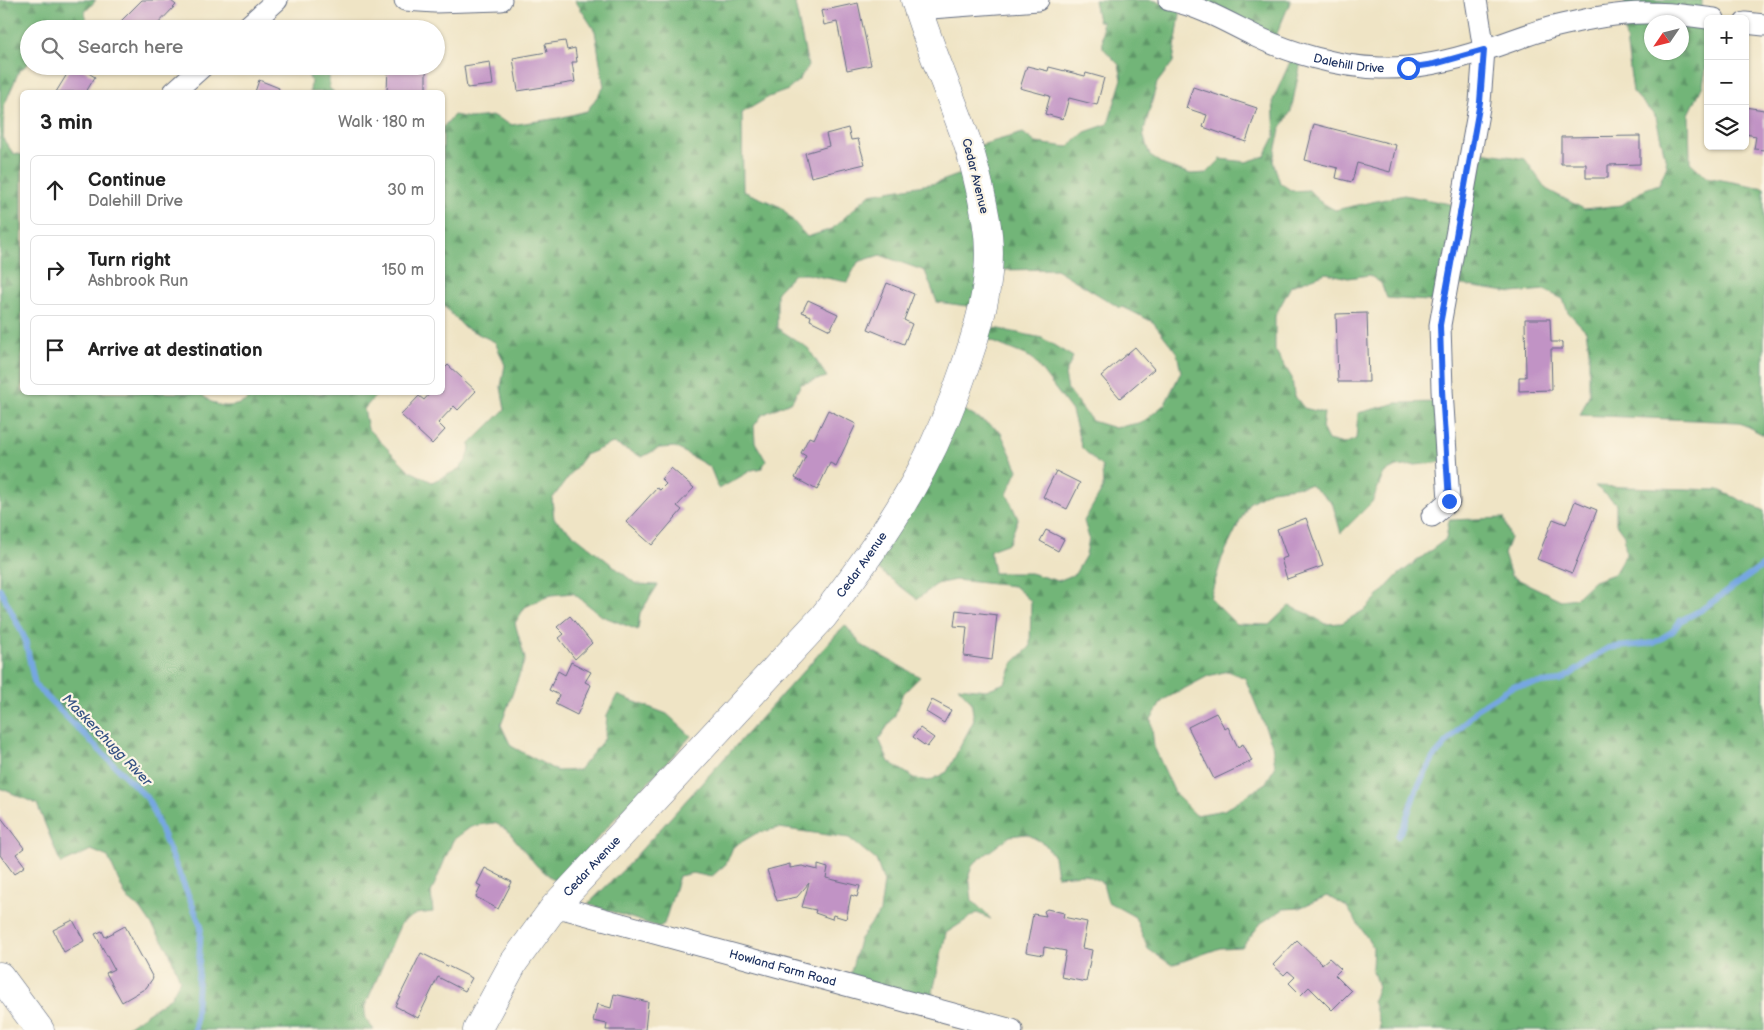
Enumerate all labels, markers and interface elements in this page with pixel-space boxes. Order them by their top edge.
north arrow [1644,15,1689,60]
map controls [1704,15,1749,150]
button: + [1704,15,1749,60]
search box [20,20,445,75]
icon: search [38,34,66,62]
text: Search here [78,36,183,59]
street label: Dalehill Drive [1312,50,1385,76]
route start [1397,57,1420,80]
button: − [1704,60,1749,105]
button: layers [1704,105,1749,150]
text: 3 min [40,110,93,135]
text: Walk · 180 m [338,113,425,132]
street label: Cedar Avenue [958,137,992,215]
text: Continue [88,169,166,192]
icon: ahead [41,176,69,204]
text: 30 m [387,181,424,200]
text: Dalehill Drive [88,192,183,211]
text: Turn right [88,249,171,272]
icon: right [41,256,69,284]
text: 150 m [382,261,424,280]
text: Ashbrook Run [88,272,188,291]
icon: arrive [41,336,69,364]
text: Arrive at destination [88,339,263,362]
route end [1438,490,1461,513]
street label: Cedar Avenue [833,529,890,601]
water label: Maskerchugg River [59,690,156,790]
street label: Cedar Avenue [560,833,624,900]
street label: Howland Farm Road [728,946,838,989]

